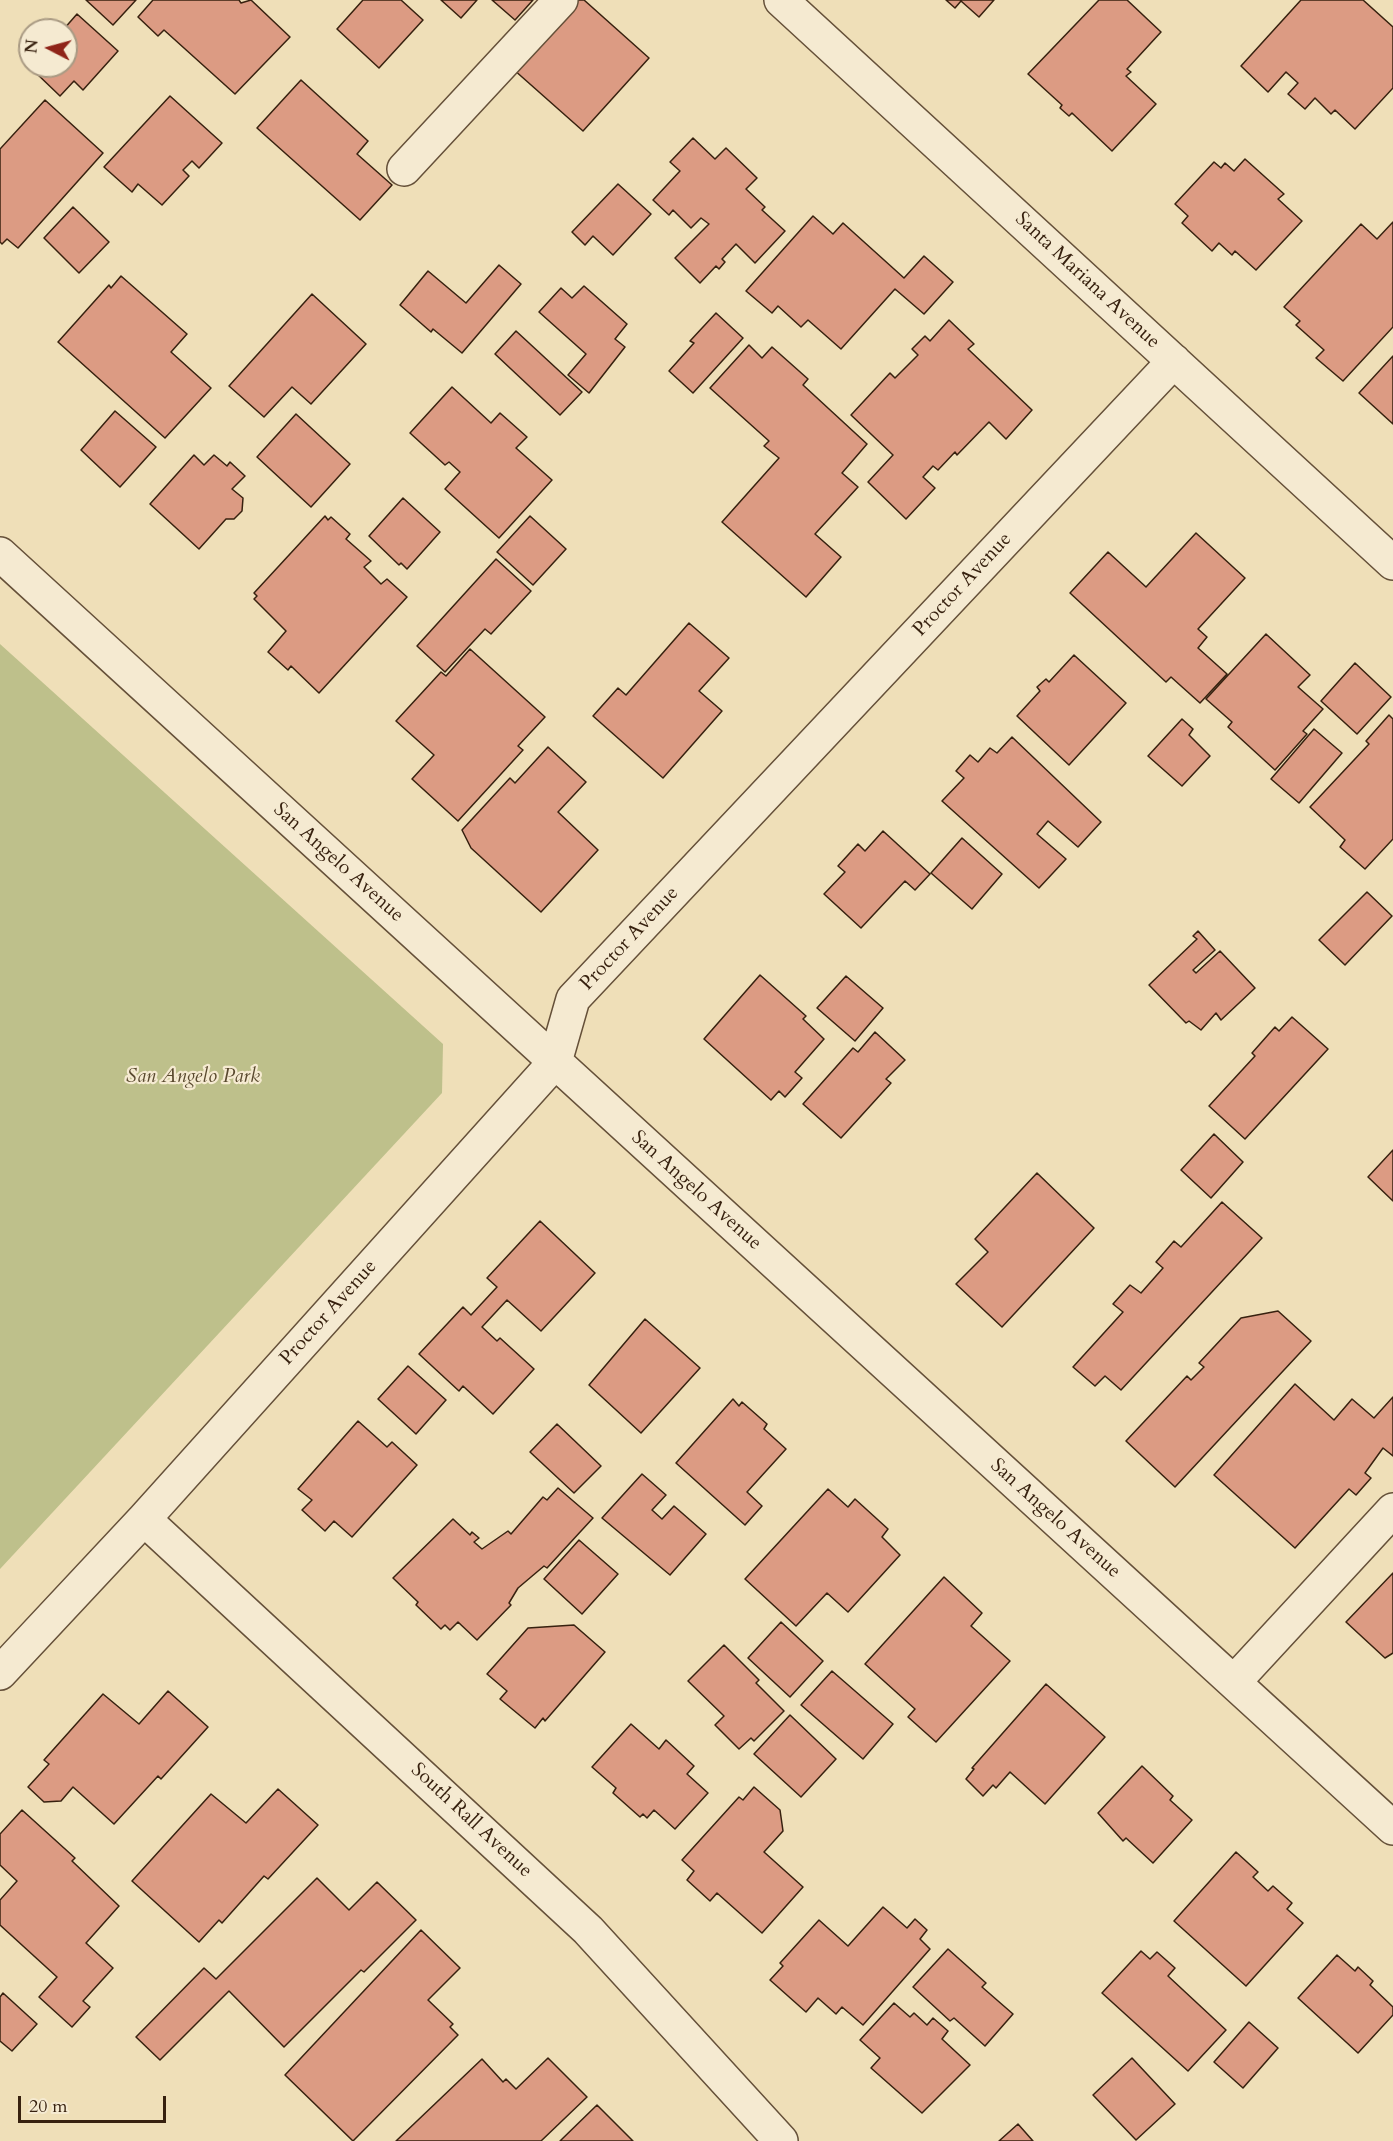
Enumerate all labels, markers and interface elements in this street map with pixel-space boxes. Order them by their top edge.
north arrow [18,18,78,78]
text: N [20,38,44,54]
street label: Santa Mariana Avenue [1009,208,1165,354]
street label: Proctor Avenue [909,528,1017,642]
street label: San Angelo Avenue [268,798,408,928]
street label: Proctor Avenue [576,882,684,996]
park label: San Angelo Park [126,1065,260,1089]
street label: San Angelo Avenue [626,1126,766,1256]
street label: Proctor Avenue [275,1255,383,1371]
street label: San Angelo Avenue [985,1454,1125,1584]
street label: South Rall Avenue [405,1759,537,1883]
scale bar [21,2084,170,2122]
text: 20 m [29,2094,68,2119]

